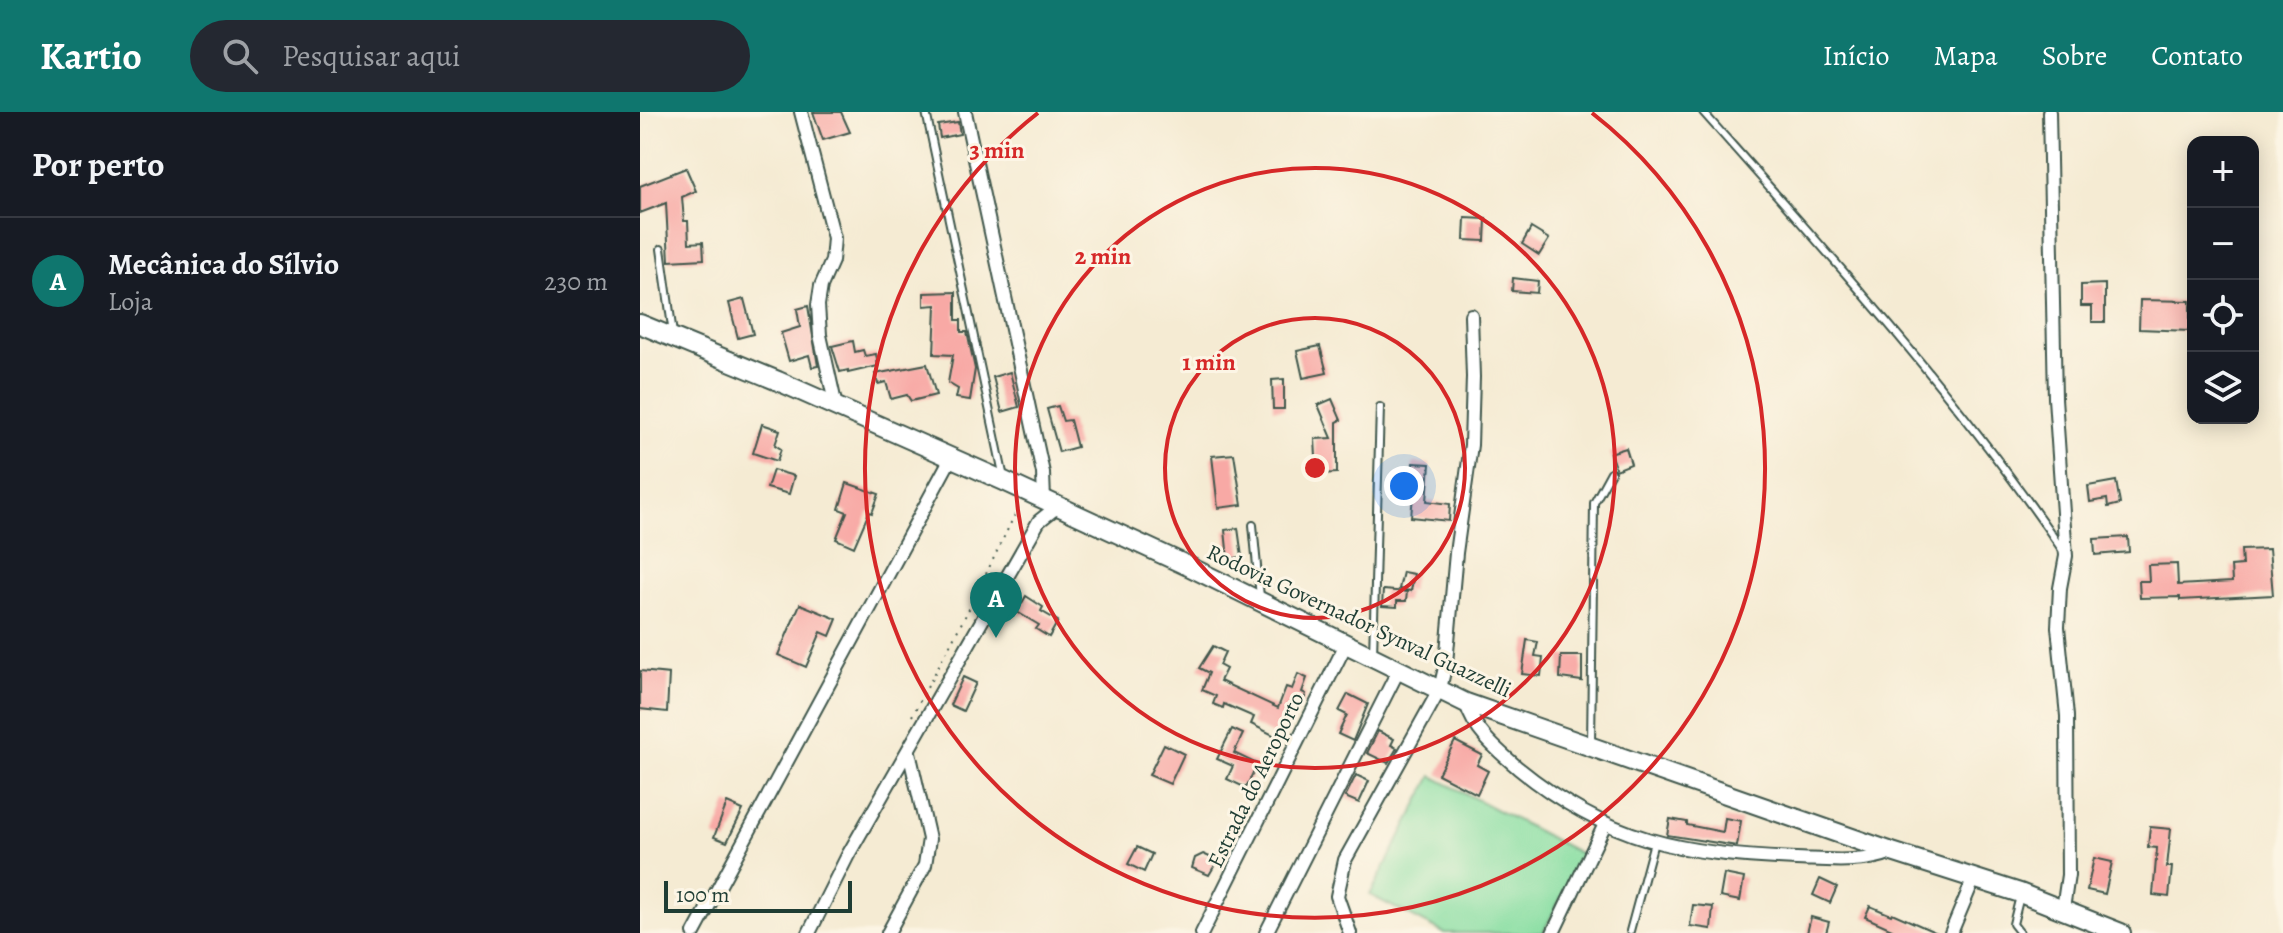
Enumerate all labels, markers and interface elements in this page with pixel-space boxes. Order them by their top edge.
search box [190,20,750,92]
text: Kartio [40,30,142,82]
icon: search [218,34,262,78]
text: Pesquisar aqui [282,36,460,76]
text: Início [1823,37,1890,75]
text: Mapa [1934,37,1998,75]
text: Sobre [2042,37,2107,75]
text: Contato [2151,37,2243,75]
text: 3 min [969,134,1025,166]
map controls [2187,136,2259,424]
button: + [2187,136,2259,208]
text: Por perto [32,141,165,188]
button: − [2187,208,2259,280]
text: 2 min [1075,240,1132,272]
text: Mecânica do Sílvio [108,244,339,284]
text: A [50,264,66,299]
text: 230 m [544,264,608,299]
button: locate [2187,280,2259,352]
text: Loja [108,284,153,319]
text: 1 min [1182,346,1236,378]
button: layers [2187,352,2259,424]
centre of rings [1301,454,1329,482]
your location [1384,466,1424,506]
street label: Rodovia Governador Synval Guazzelli [1202,537,1516,705]
pin: A [970,572,1022,638]
street label: Estrada do Aeroporto [1200,687,1312,873]
scale bar [664,877,852,913]
text: 100 m [676,880,730,910]

